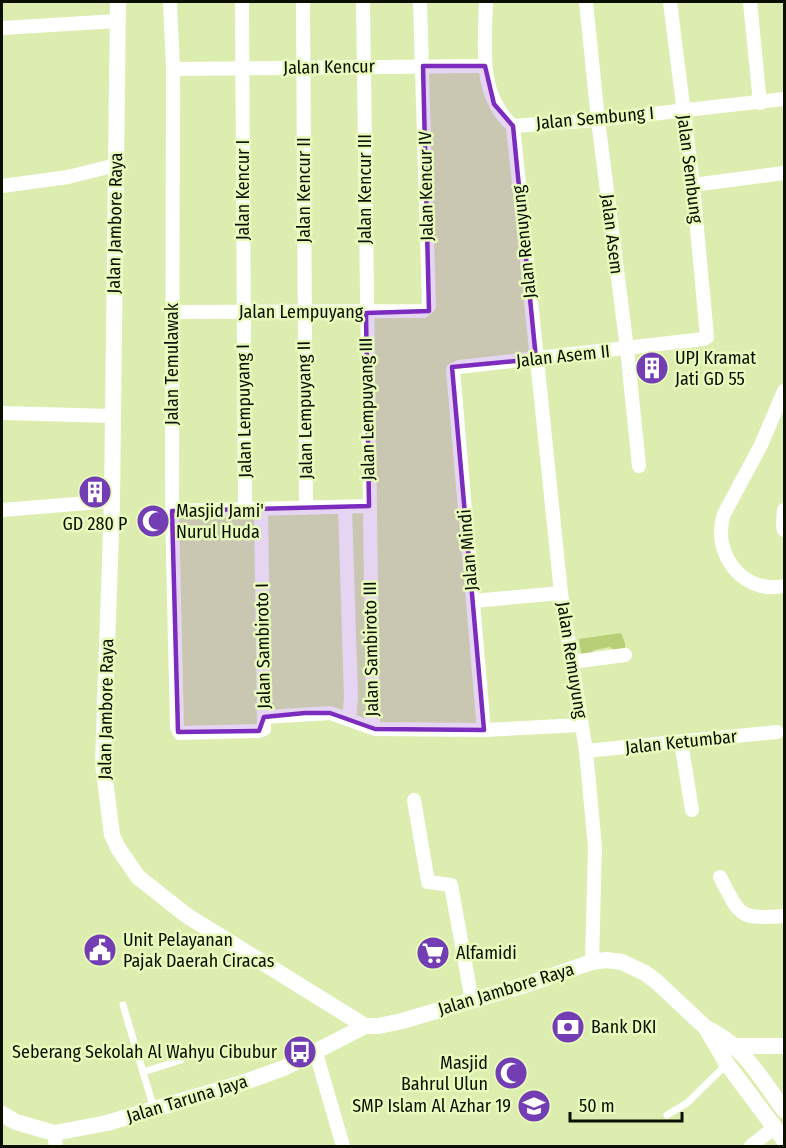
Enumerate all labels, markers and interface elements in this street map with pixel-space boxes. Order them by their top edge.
street label: Jalan Kencur [283,55,376,79]
street label: Jalan Sembung I [535,102,655,134]
street label: Jalan Sembung [672,113,708,225]
street label: Jalan Kencur IV [414,130,438,241]
street label: Jalan Kencur III [354,134,376,244]
street label: Jalan Kencur II [293,137,315,243]
street label: Jalan Kencur I [232,140,254,240]
street label: Jalan Jambore Raya [103,152,127,294]
street label: Jalan Renuyung [507,184,541,300]
street label: Jalan Asem [596,193,628,275]
street label: Jalan Lempuyang [239,301,364,323]
street label: Jalan Temulawak [161,302,183,425]
street label: Jalan Lempuyang III [355,337,379,481]
street label: Jalan Asem II [515,340,611,372]
street label: Jalan Lempuyang II [293,341,317,479]
street label: Jalan Lempuyang I [232,344,256,478]
place label: UPJ Kramat Jati GD 55 [675,347,756,390]
building icon: UPJ Kramat Jati GD 55 [634,350,670,386]
building icon: GD 280 P [77,474,113,510]
place label: Masjid Jami' Nurul Huda [176,500,264,543]
mosque icon: Masjid Jami' Nurul Huda [135,503,171,539]
street label: Jalan Mindi [453,508,483,592]
place label: GD 280 P [63,513,127,535]
street label: Jalan Sambiroto III [359,581,383,717]
street label: Jalan Sambiroto I [251,583,275,709]
street label: Jalan Remuyung [552,600,592,720]
street label: Jalan Jambore Raya [94,638,118,780]
street label: Jalan Ketumbar [624,725,739,759]
place label: Unit Pelayanan Pajak Daerah Ciracas [123,929,275,972]
public building icon: Unit Pelayanan Pajak Daerah Ciracas [82,932,118,968]
supermarket icon: Alfamidi [415,935,451,971]
place label: Alfamidi [456,942,517,964]
street label: Jalan Jambore Raya [435,958,577,1020]
bank icon: Bank DKI [550,1009,586,1045]
place label: Bank DKI [591,1016,656,1038]
bus stop icon: Seberang Sekolah Al Wahyu Cibubur [282,1034,318,1070]
place label: Seberang Sekolah Al Wahyu Cibubur [12,1041,278,1063]
place label: Masjid Bahrul Ulun [401,1052,488,1095]
mosque icon: Masjid Bahrul Ulun [493,1055,529,1091]
street label: Jalan Taruna Jaya [124,1070,250,1128]
scale bar [570,1085,682,1123]
school or university icon: SMP Islam Al Azhar 19 [516,1088,552,1124]
place label: SMP Islam Al Azhar 19 [352,1095,511,1117]
text: 50 m [579,1095,615,1117]

